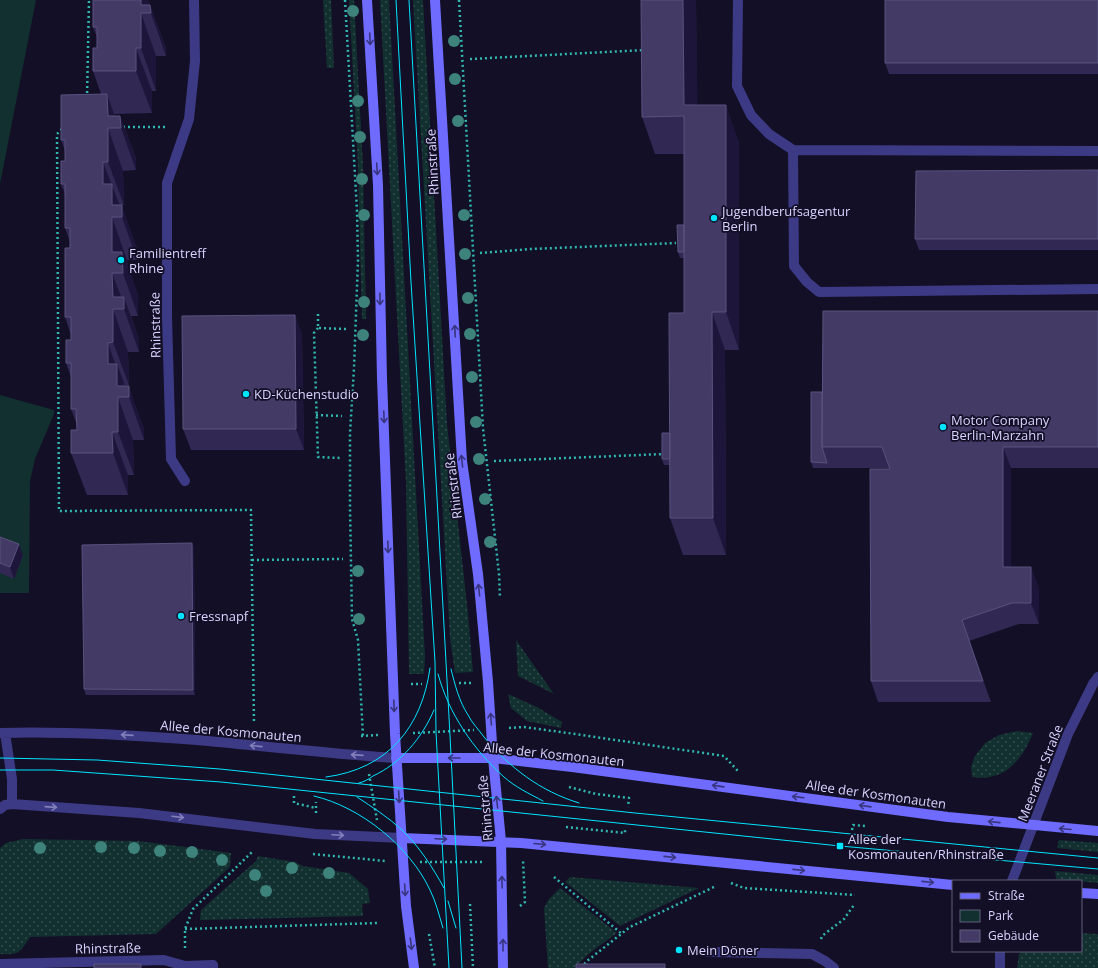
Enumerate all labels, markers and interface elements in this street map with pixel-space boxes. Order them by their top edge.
one-way arrow [366,32,373,45]
street label: Rhinstraße [421,129,443,195]
one-way arrow [373,162,380,175]
place label: Jugendberufsagentur Berlin [720,202,851,235]
marker: Jugendberufsagentur Berlin [709,213,719,223]
place label: Familientreff Rhine [129,244,207,277]
marker: Familientreff Rhine [116,255,126,265]
street label: Rhinstraße [145,292,165,358]
one-way arrow [376,292,384,305]
one-way arrow [451,325,458,338]
place label: KD-Küchenstudio [254,385,359,403]
marker: KD-Küchenstudio [241,389,251,399]
one-way arrow [380,410,387,423]
place label: Motor Company Berlin-Marzahn [951,411,1050,444]
marker: Motor Company Berlin-Marzahn [938,422,948,432]
street label: Rhinstraße [440,452,466,520]
one-way arrow [459,455,466,468]
one-way arrow [384,540,392,553]
one-way arrow [476,584,483,597]
place label: Fressnapf [189,607,249,625]
marker: Fressnapf [176,611,186,621]
one-way arrow [390,699,397,712]
one-way arrow [487,713,494,726]
street label: Allee der Kosmonauten [160,716,302,746]
street label: Meeraner Straße [1013,722,1067,824]
one-way arrow [121,732,134,739]
street label: Allee der Kosmonauten [483,738,625,770]
one-way arrow [250,743,263,750]
one-way arrow [351,752,364,759]
one-way arrow [448,754,461,762]
street label: Rhinstraße [473,774,497,842]
street label: Allee der Kosmonauten [805,775,947,813]
one-way arrow [712,782,725,790]
one-way arrow [395,790,402,803]
one-way arrow [792,793,805,801]
one-way arrow [494,796,501,809]
one-way arrow [859,802,872,810]
one-way arrow [44,803,57,811]
one-way arrow [171,813,184,821]
one-way arrow [988,818,1001,826]
one-way arrow [1059,825,1072,832]
place label: Allee der Kosmonauten/Rhinstraße [848,830,1004,863]
one-way arrow [331,831,344,838]
one-way arrow [434,836,447,843]
one-way arrow [533,841,546,848]
marker: Allee der Kosmonauten/Rhinstraße [835,841,845,851]
one-way arrow [663,853,676,861]
one-way arrow [792,866,805,873]
one-way arrow [499,876,506,889]
one-way arrow [921,879,934,886]
legend [952,880,1082,952]
one-way arrow [402,883,409,896]
text: Straße [988,887,1025,904]
text: Park [988,907,1014,924]
text: Gebäude [988,927,1039,944]
one-way arrow [407,937,414,950]
street label: Rhinstraße [75,938,141,958]
one-way arrow [499,939,507,952]
place label: Mein Döner [687,941,759,959]
marker: Mein Döner [674,945,684,955]

